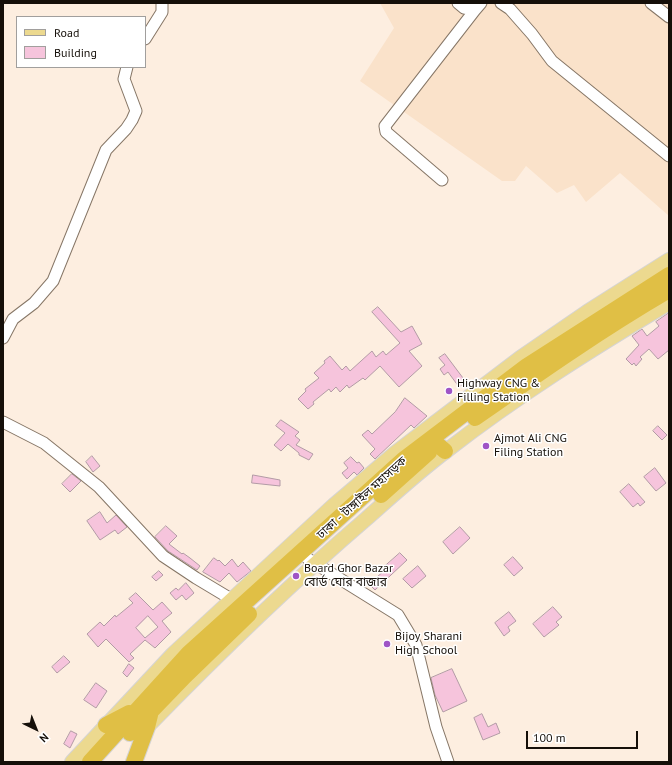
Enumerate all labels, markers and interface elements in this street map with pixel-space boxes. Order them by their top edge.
legend [16,16,146,68]
text: Road [54,25,79,40]
text: Building [54,45,97,60]
place label: Highway CNG & Filling Station [457,377,540,405]
marker: Highway CNG & Filling Station [444,386,454,396]
place label: Ajmot Ali CNG Filing Station [494,432,567,460]
marker: Ajmot Ali CNG Filing Station [481,441,491,451]
street label: ঢাকা - টাঙ্গাইল মহাসড়ক [314,454,410,542]
place label: Board Ghor Bazar বোর্ড ঘোর বাজার [304,562,393,590]
marker: Board Ghor Bazar বোর্ড ঘোর বাজার [291,571,301,581]
place label: Bijoy Sharani High School [395,630,462,658]
marker: Bijoy Sharani High School [382,639,392,649]
north arrow [16,709,56,749]
scale bar [528,723,640,749]
text: N [37,730,52,745]
text: 100 m [533,730,566,745]

